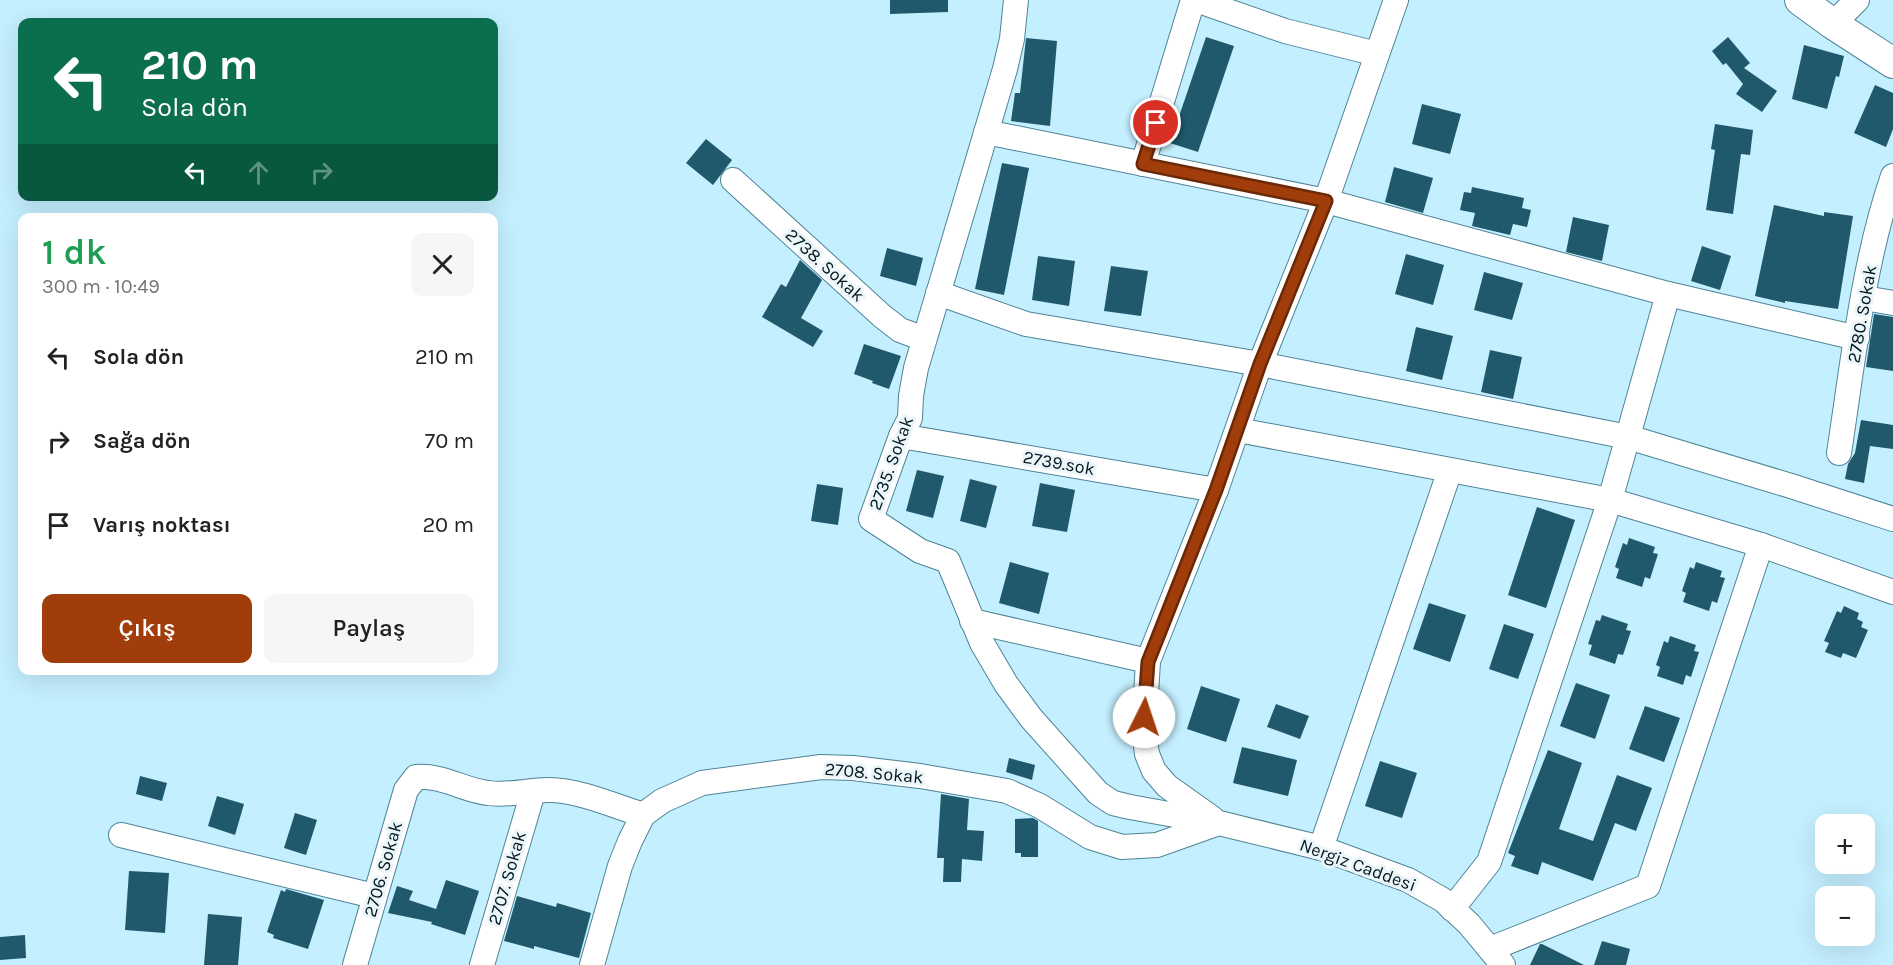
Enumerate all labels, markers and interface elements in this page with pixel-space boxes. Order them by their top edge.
text: 210 m [141,40,258,90]
icon: left [42,42,120,120]
text: Sola dön [141,91,248,123]
pin [1130,97,1181,148]
icon: arrive [1139,106,1172,139]
icon: left [179,156,212,189]
icon: ahead [242,156,275,189]
icon: right [305,156,338,189]
street label: 2738. Sokak [781,224,869,306]
text: 1 dk [42,231,106,273]
button: close [411,233,474,296]
street label: 2780. Sokak [1843,263,1881,365]
text: 300 m · 10:49 [42,275,160,298]
icon: left [42,341,75,374]
text: Sola dön [93,344,184,370]
text: 210 m [415,344,474,370]
street label: 2735. Sokak [864,413,918,513]
icon: right [42,425,75,458]
text: Sağa dön [93,428,191,454]
text: 70 m [425,428,474,454]
street label: 2739.sok [1021,446,1097,480]
icon: arrive [42,509,75,542]
text: Varış noktası [93,512,231,538]
text: 20 m [422,512,474,538]
button: Çıkış [42,594,252,663]
button: Paylaş [264,594,474,663]
position arrow [1112,685,1176,749]
street label: 2708. Sokak [824,758,924,788]
map controls [1815,814,1875,946]
button: + [1815,814,1875,874]
street label: 2706. Sokak [359,819,407,919]
street label: 2707. Sokak [483,829,531,927]
street label: Nergiz Caddesi [1297,834,1419,896]
button: − [1815,886,1875,946]

